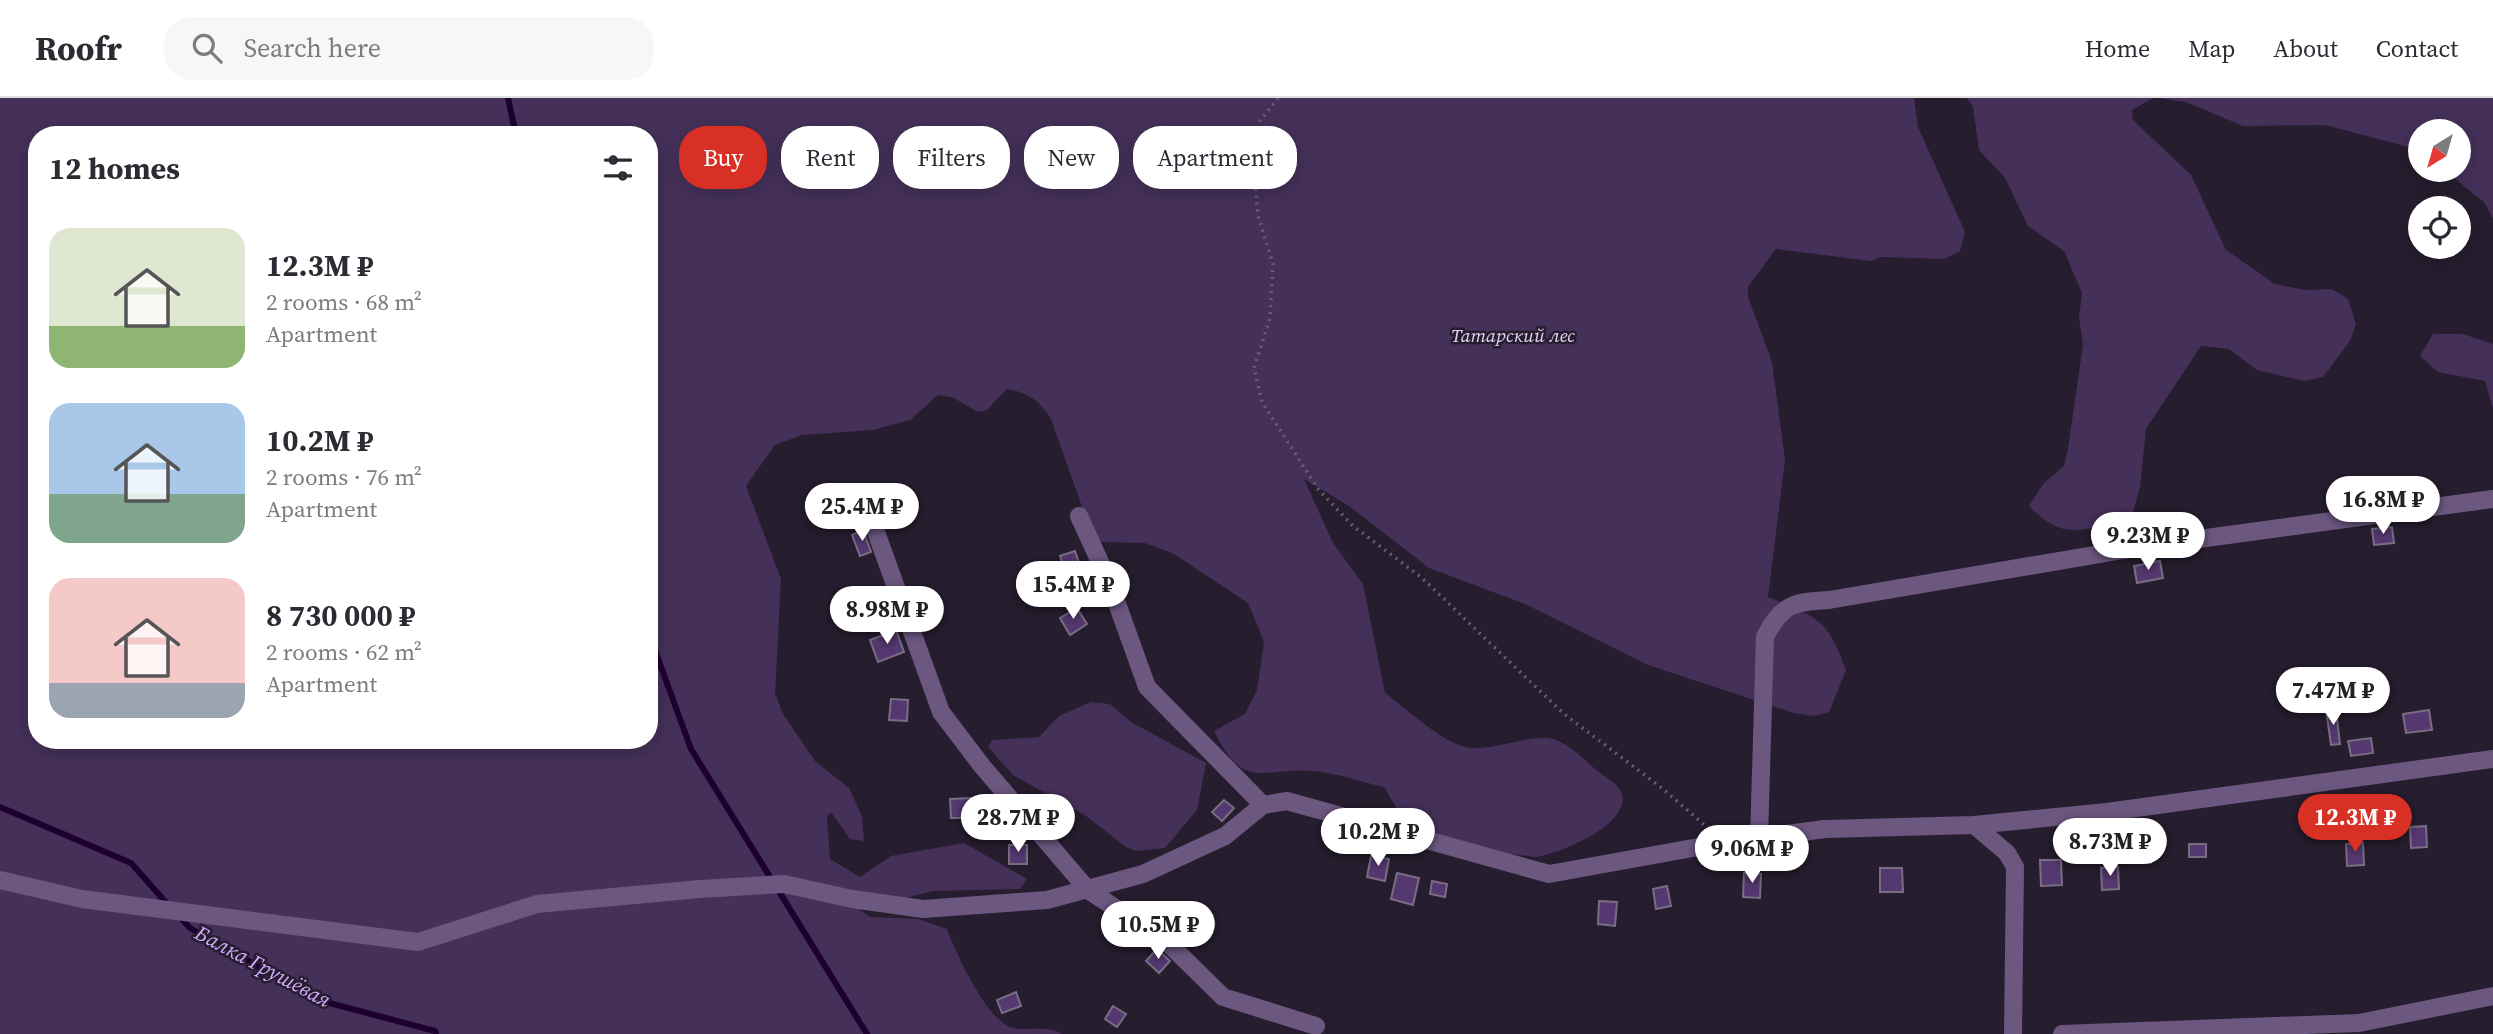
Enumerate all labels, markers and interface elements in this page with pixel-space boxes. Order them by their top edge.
search box [164,17,654,80]
text: Roofr [35,26,122,71]
icon: search [188,29,226,67]
text: Search here [244,30,381,66]
text: Home [2085,32,2150,65]
text: Map [2188,32,2235,65]
text: About [2273,32,2338,65]
text: Contact [2376,32,2458,65]
north arrow [2408,119,2471,182]
map controls [2408,119,2471,259]
chip: Buy [679,126,767,189]
chip: Rent [781,126,879,189]
chip: Filters [893,126,1010,189]
chip: New [1024,126,1119,189]
chip: Apartment [1133,126,1297,189]
text: 12 homes [49,148,180,189]
icon: filters [599,149,637,187]
button: locate [2408,196,2471,259]
text: 12.3M ₽ [266,245,373,286]
icon: home [105,256,189,340]
text: 2 rooms · 68 m² [266,286,422,318]
text: Apartment [266,318,377,350]
park label: Татарский лес [1451,322,1575,348]
text: 10.2M ₽ [266,420,373,461]
icon: home [105,431,189,515]
text: 2 rooms · 76 m² [266,461,422,493]
pin: 16.8M ₽ [2318,476,2448,536]
text: 16.8M ₽ [2342,483,2424,515]
pin: 25.4M ₽ [797,484,927,543]
text: 25.4M ₽ [821,490,903,522]
text: Apartment [266,493,377,525]
pin: 9.23M ₽ [2083,512,2213,572]
text: 9.23M ₽ [2107,519,2189,551]
pin: 15.4M ₽ [1008,561,1138,621]
text: 15.4M ₽ [1032,568,1114,600]
pin: 8.98M ₽ [822,587,952,646]
text: 8.98M ₽ [846,593,928,625]
text: 8 730 000 ₽ [266,595,415,636]
icon: home [105,606,189,690]
text: 2 rooms · 62 m² [266,636,422,668]
text: Apartment [266,668,377,700]
pin: 7.47M ₽ [2268,668,2398,727]
text: 7.47M ₽ [2292,674,2374,706]
pin: 28.7M ₽ [953,794,1083,854]
pin: 12.3M ₽ [2290,794,2420,854]
text: 28.7M ₽ [977,801,1059,833]
text: 12.3M ₽ [2314,801,2396,833]
pin: 10.2M ₽ [1313,808,1443,868]
text: 10.2M ₽ [1337,815,1419,847]
pin: 8.73M ₽ [2045,818,2175,878]
text: 8.73M ₽ [2069,825,2151,857]
pin: 9.06M ₽ [1687,826,1817,885]
text: 9.06M ₽ [1711,832,1793,864]
pin: 10.5M ₽ [1093,902,1223,961]
text: 10.5M ₽ [1117,908,1199,940]
water label: Балка Грушёвая [189,918,336,1014]

